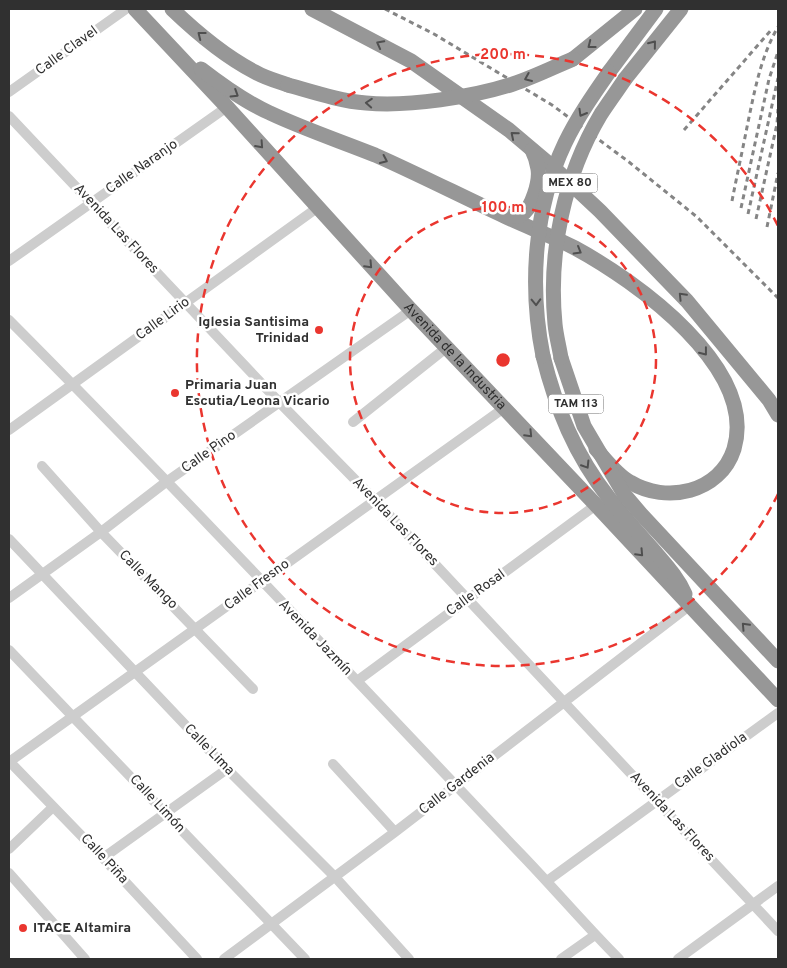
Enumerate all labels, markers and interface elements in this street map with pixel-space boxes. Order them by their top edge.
street label: Calle Clavel [32,23,102,79]
one-way arrow [198,32,207,40]
one-way arrow [376,40,385,50]
one-way arrow [588,40,597,48]
one-way arrow [647,41,655,50]
text: 200 m [480,46,526,65]
one-way arrow [524,72,533,82]
one-way arrow [230,88,239,97]
one-way arrow [365,98,373,109]
one-way arrow [579,107,589,116]
one-way arrow [511,131,520,140]
street label: Calle Naranjo [103,136,181,198]
one-way arrow [254,139,263,148]
one-way arrow [379,153,388,164]
road number: MEX 80 [542,174,598,192]
street label: Avenida Las Flores [70,180,162,278]
text: 100 m [482,199,524,218]
one-way arrow [573,244,582,254]
one-way arrow [363,259,372,268]
one-way arrow [679,292,688,301]
street label: Calle Lirio [133,294,194,344]
one-way arrow [531,298,541,306]
street label: Avenida de la Industria [400,299,510,413]
place label: Iglesia Santisima Trinidad [198,314,309,347]
marker: Iglesia Santisima Trinidad [313,324,325,336]
one-way arrow [698,346,707,356]
centre of rings [494,351,512,369]
place label: Primaria Juan Escutia/Leona Vicario [185,377,330,410]
marker: Primaria Juan Escutia/Leona Vicario [169,387,181,399]
road number: TAM 113 [548,394,604,414]
street label: Calle Pino [178,427,240,477]
one-way arrow [523,428,532,437]
one-way arrow [580,460,590,469]
street label: Avenida Las Flores [348,474,442,570]
street label: Calle Mango [115,547,181,613]
one-way arrow [634,547,643,556]
street label: Calle Fresno [221,556,293,614]
street label: Calle Rosal [443,566,509,620]
street label: Avenida Jazmín [275,597,355,679]
one-way arrow [742,622,751,631]
street label: Calle Lima [180,721,238,779]
street label: Calle Gladiola [671,729,751,793]
street label: Calle Gardenia [416,749,498,819]
street label: Avenida Las Flores [626,768,718,866]
street label: Calle Limón [126,771,188,837]
street label: Calle Piña [77,830,131,888]
place label: ITACE Altamira [33,920,131,937]
marker: ITACE Altamira [17,922,29,934]

